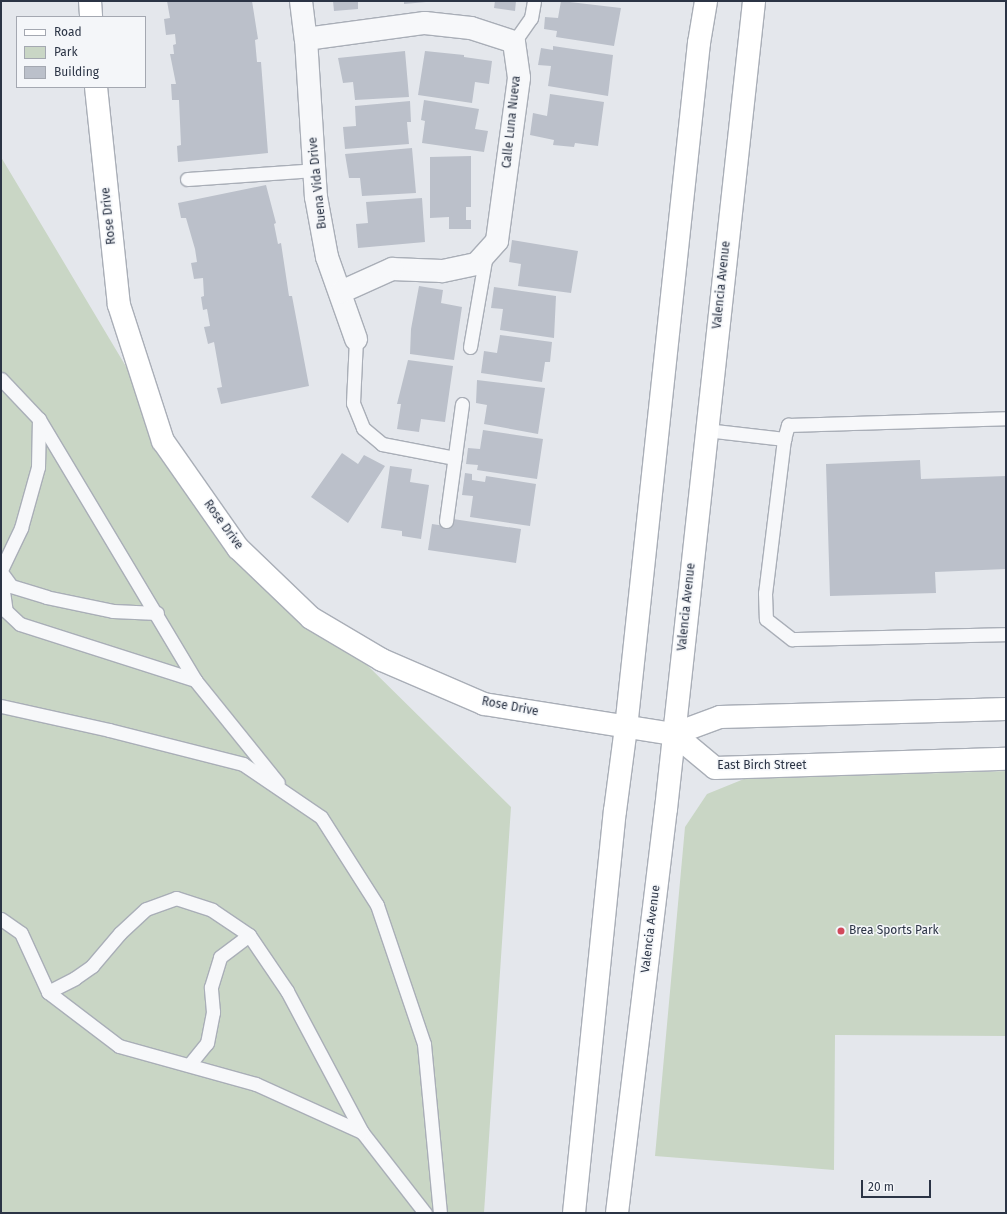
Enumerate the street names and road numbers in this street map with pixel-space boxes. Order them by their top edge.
street label: Calle Luna Nueva [500,75,524,169]
street label: Buena Vida Drive [306,136,330,230]
street label: Rose Drive [99,187,119,245]
street label: Valencia Avenue [710,240,734,330]
street label: Rose Drive [200,497,246,553]
street label: Valencia Avenue [675,562,699,652]
street label: Rose Drive [480,694,540,720]
street label: East Birch Street [717,759,807,773]
street label: Valencia Avenue [638,884,664,974]

